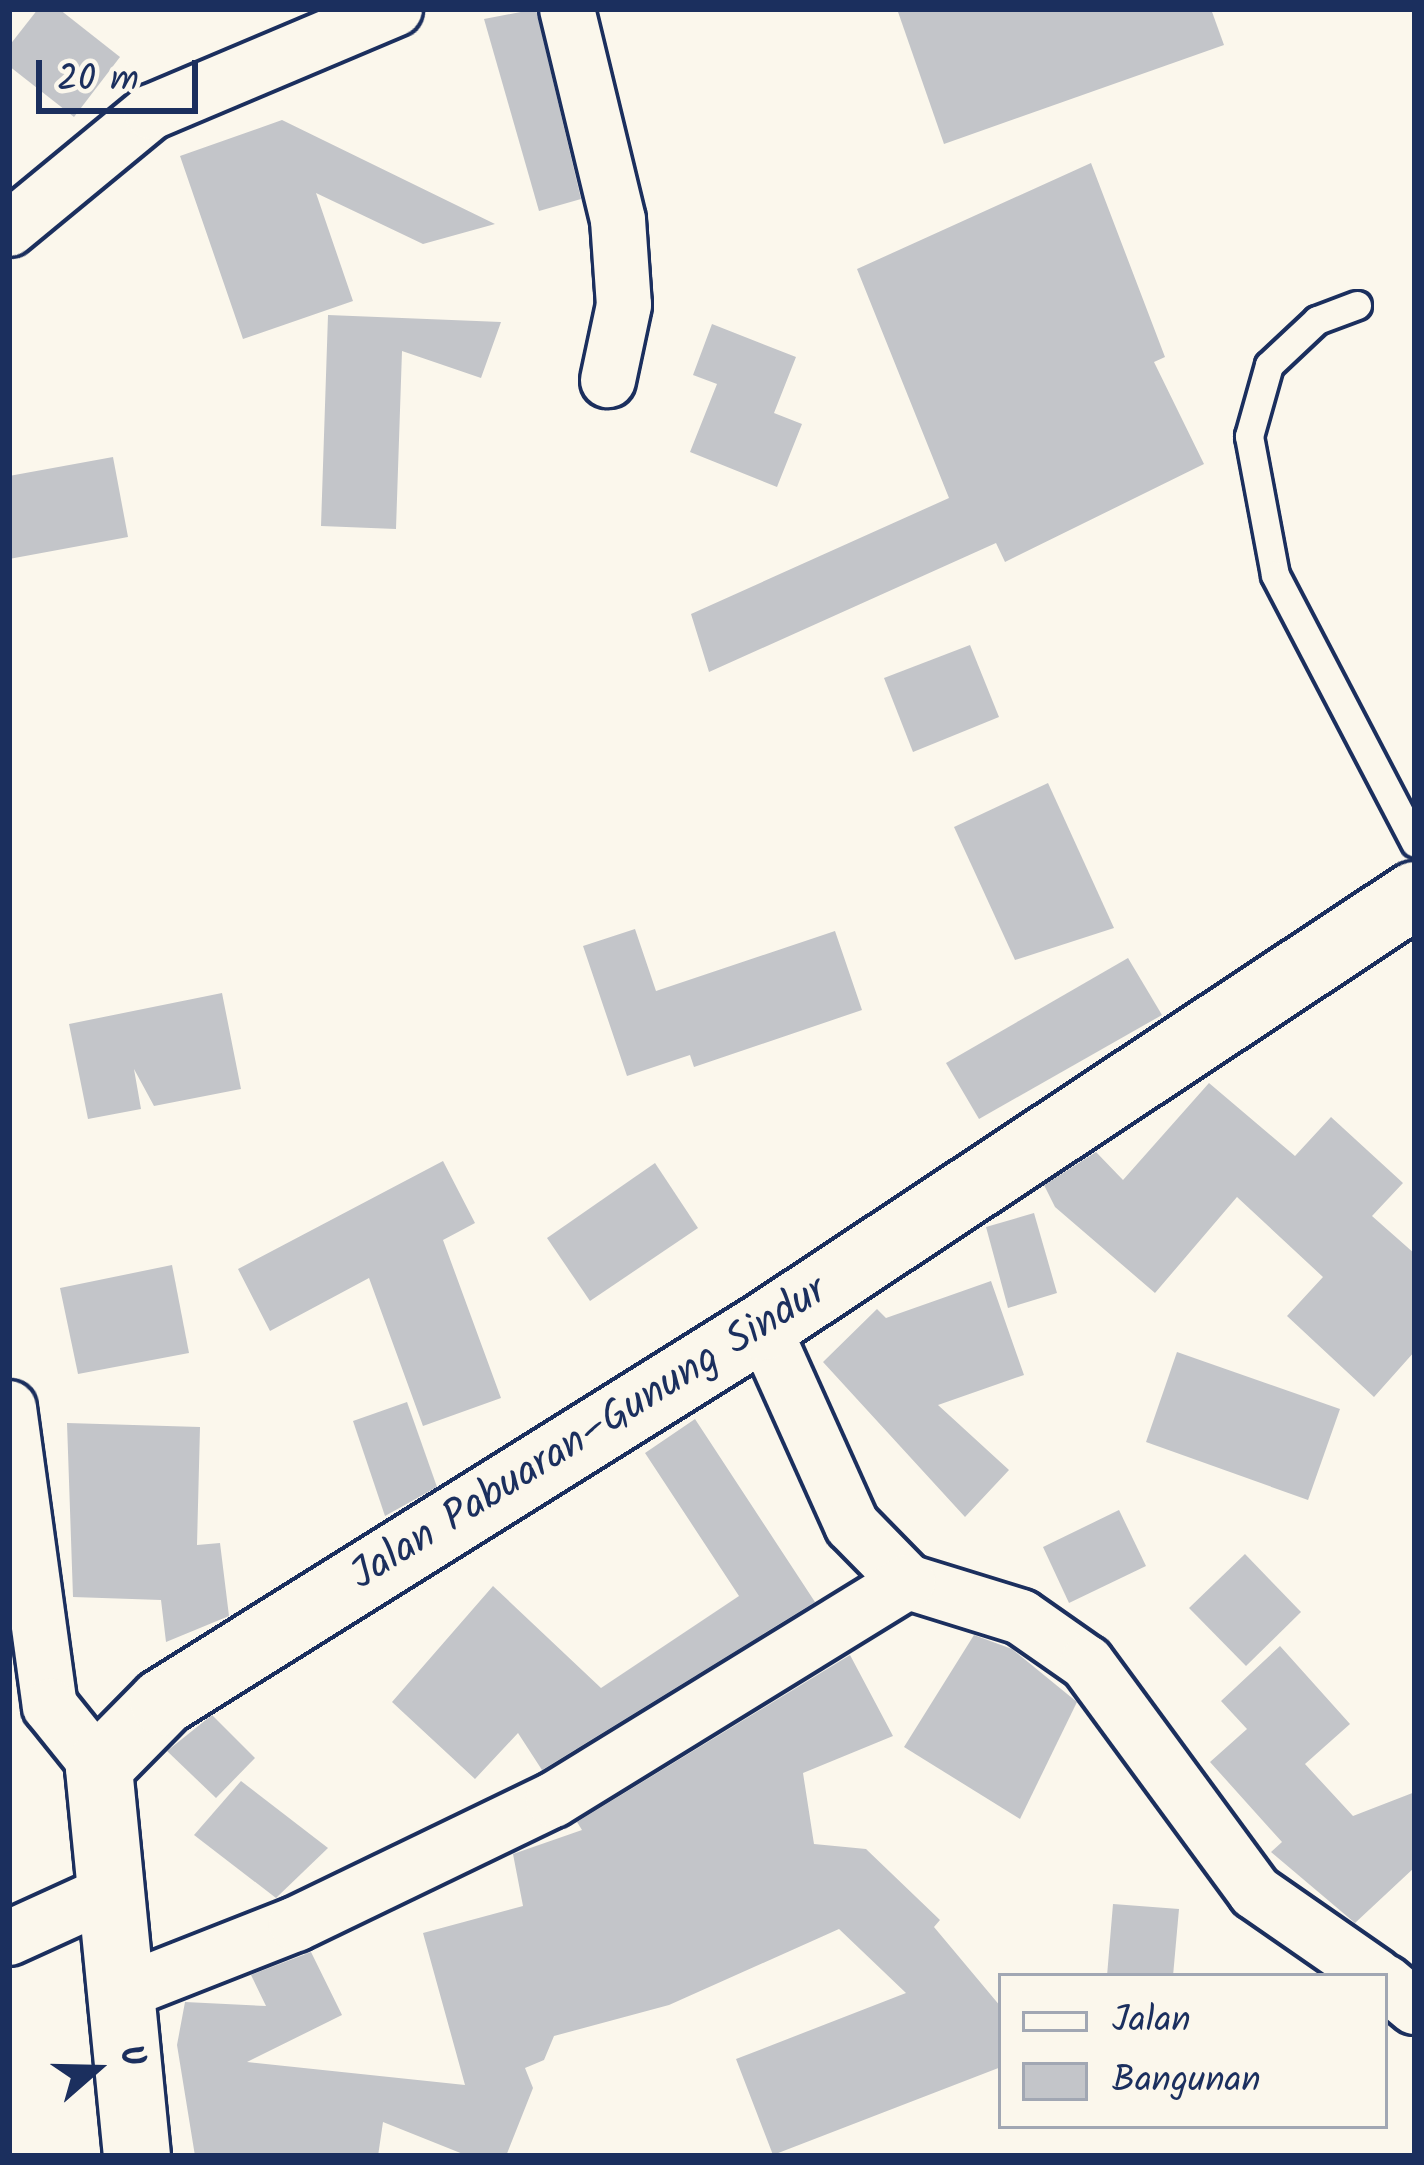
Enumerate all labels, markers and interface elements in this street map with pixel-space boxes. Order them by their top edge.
scale bar [42,36,204,110]
text: 20 m [57,52,139,109]
street label: Jalan Pabuaran–Gunung Sindur [342,1266,836,1602]
legend [998,1973,1388,2129]
text: Jalan [1112,1993,1191,2050]
north arrow [36,2009,156,2129]
text: U [102,2038,159,2075]
text: Bangunan [1112,2053,1261,2110]

